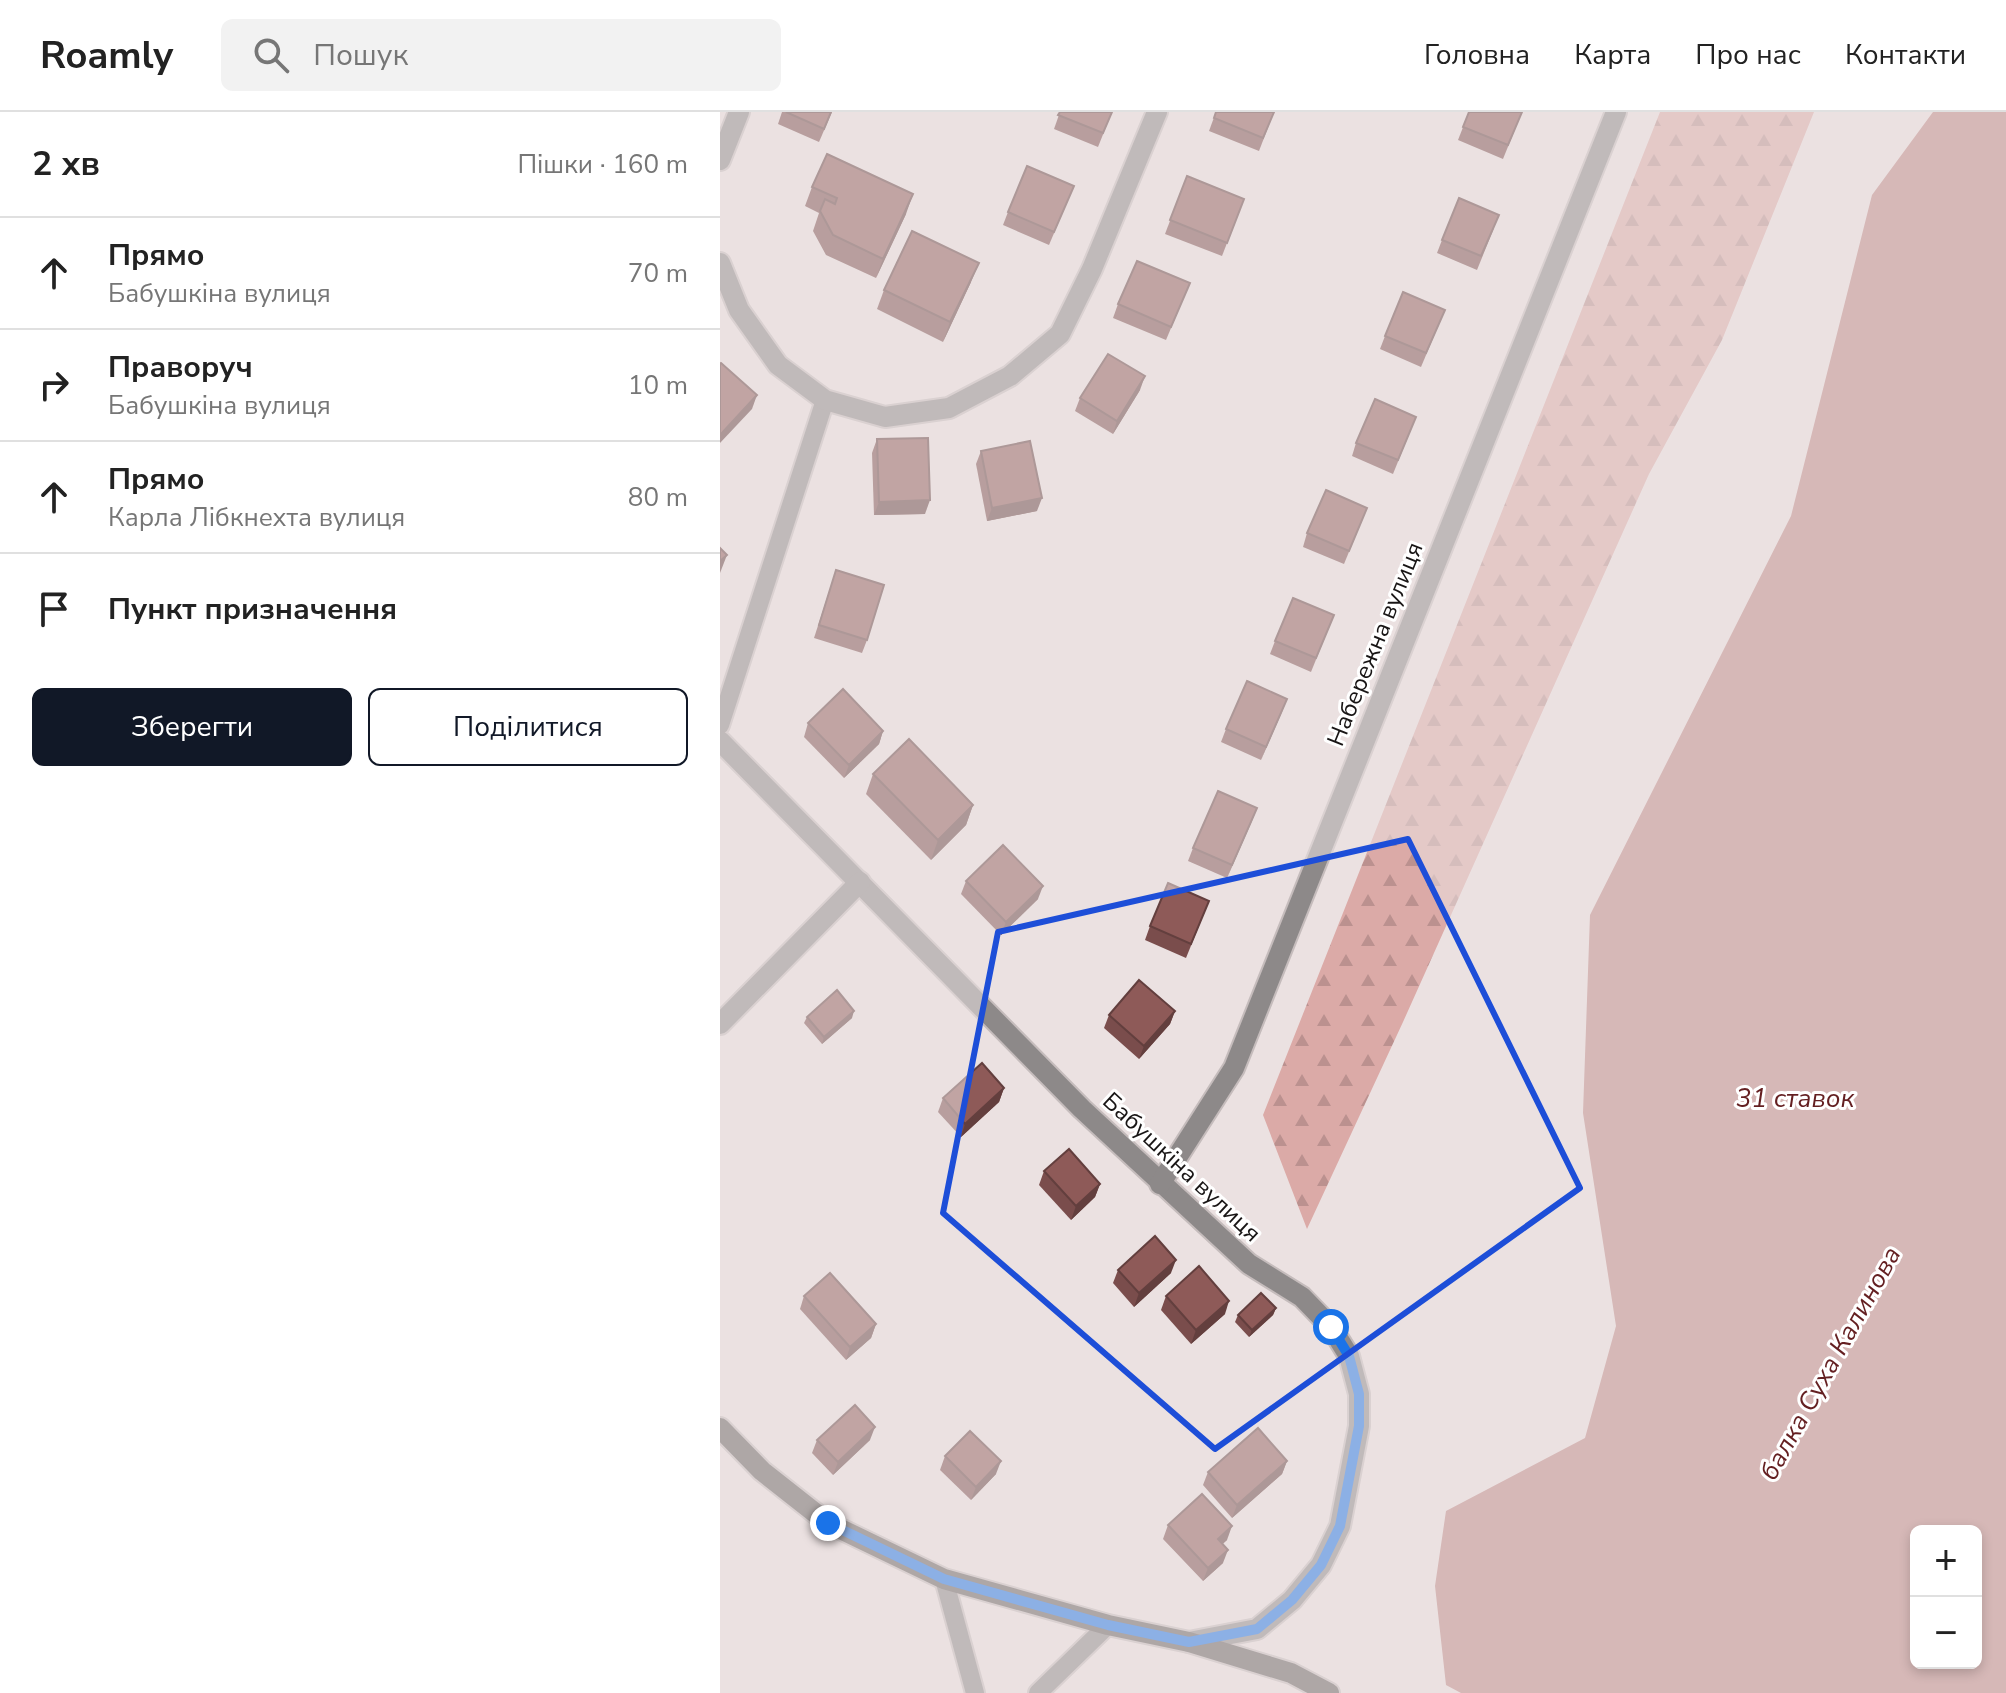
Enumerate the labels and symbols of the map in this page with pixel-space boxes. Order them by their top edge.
street label: Набережна вулиця [1319,537,1431,751]
water label: 31 ставок [1736,1081,1855,1116]
street label: Бабушкіна вулиця [1096,1085,1268,1249]
water label: балка Суха Калинова [1752,1240,1909,1486]
route start [1313,1309,1349,1345]
route end [810,1505,846,1541]

